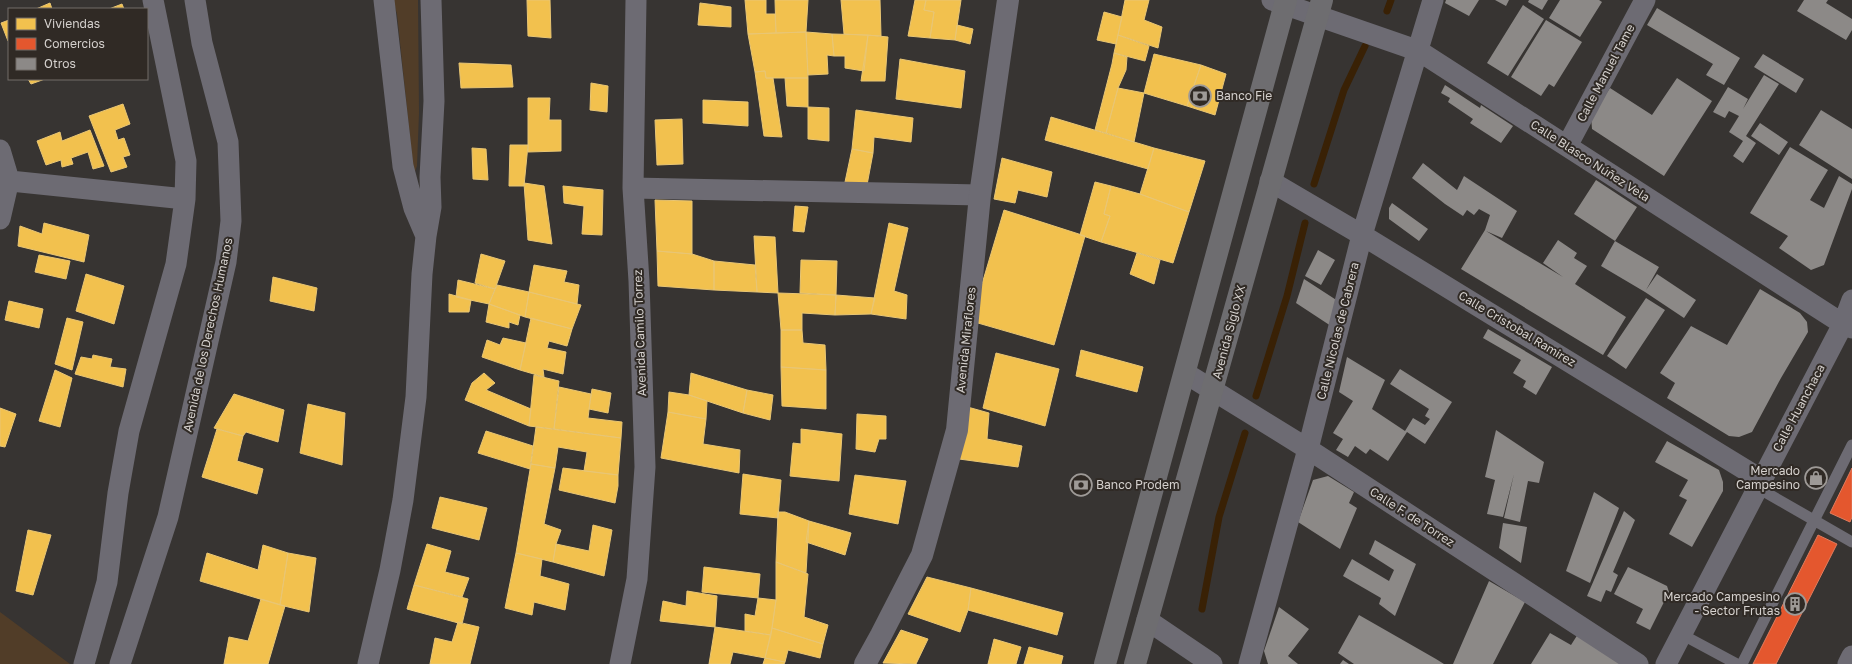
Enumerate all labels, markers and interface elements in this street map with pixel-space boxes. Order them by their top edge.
legend [8,8,148,80]
text: Viviendas [44,16,100,31]
street label: Calle Manuel Tame [1573,21,1638,124]
text: Comercios [44,36,105,51]
text: Otros [44,56,76,71]
bank icon: Banco Fie [1187,83,1213,109]
place label: Banco Fie [1216,88,1272,103]
street label: Calle Blasco Núñez Vela [1528,116,1653,205]
street label: Avenida de los Derechos Humanos [180,236,235,433]
street label: Calle Nicolas de Cabrera [1313,261,1362,401]
street label: Avenida Camilo Torrez [630,269,649,397]
street label: Avenida Siglo XX [1209,283,1248,381]
street label: Avenida Miraflores [952,286,979,394]
street label: Calle Cristobal Ramirez [1456,288,1579,370]
street label: Calle Huanchaca [1769,361,1828,454]
place label: Mercado Campesino [1736,463,1800,492]
shop icon: Mercado Campesino [1803,465,1829,491]
bank icon: Banco Prodem [1068,472,1094,498]
place label: Banco Prodem [1096,477,1180,492]
street label: Calle F. de Torrez [1367,484,1457,550]
place label: Mercado Campesino - Sector Frutas [1663,589,1780,618]
building icon: Mercado Campesino - Sector Frutas [1782,591,1808,617]

